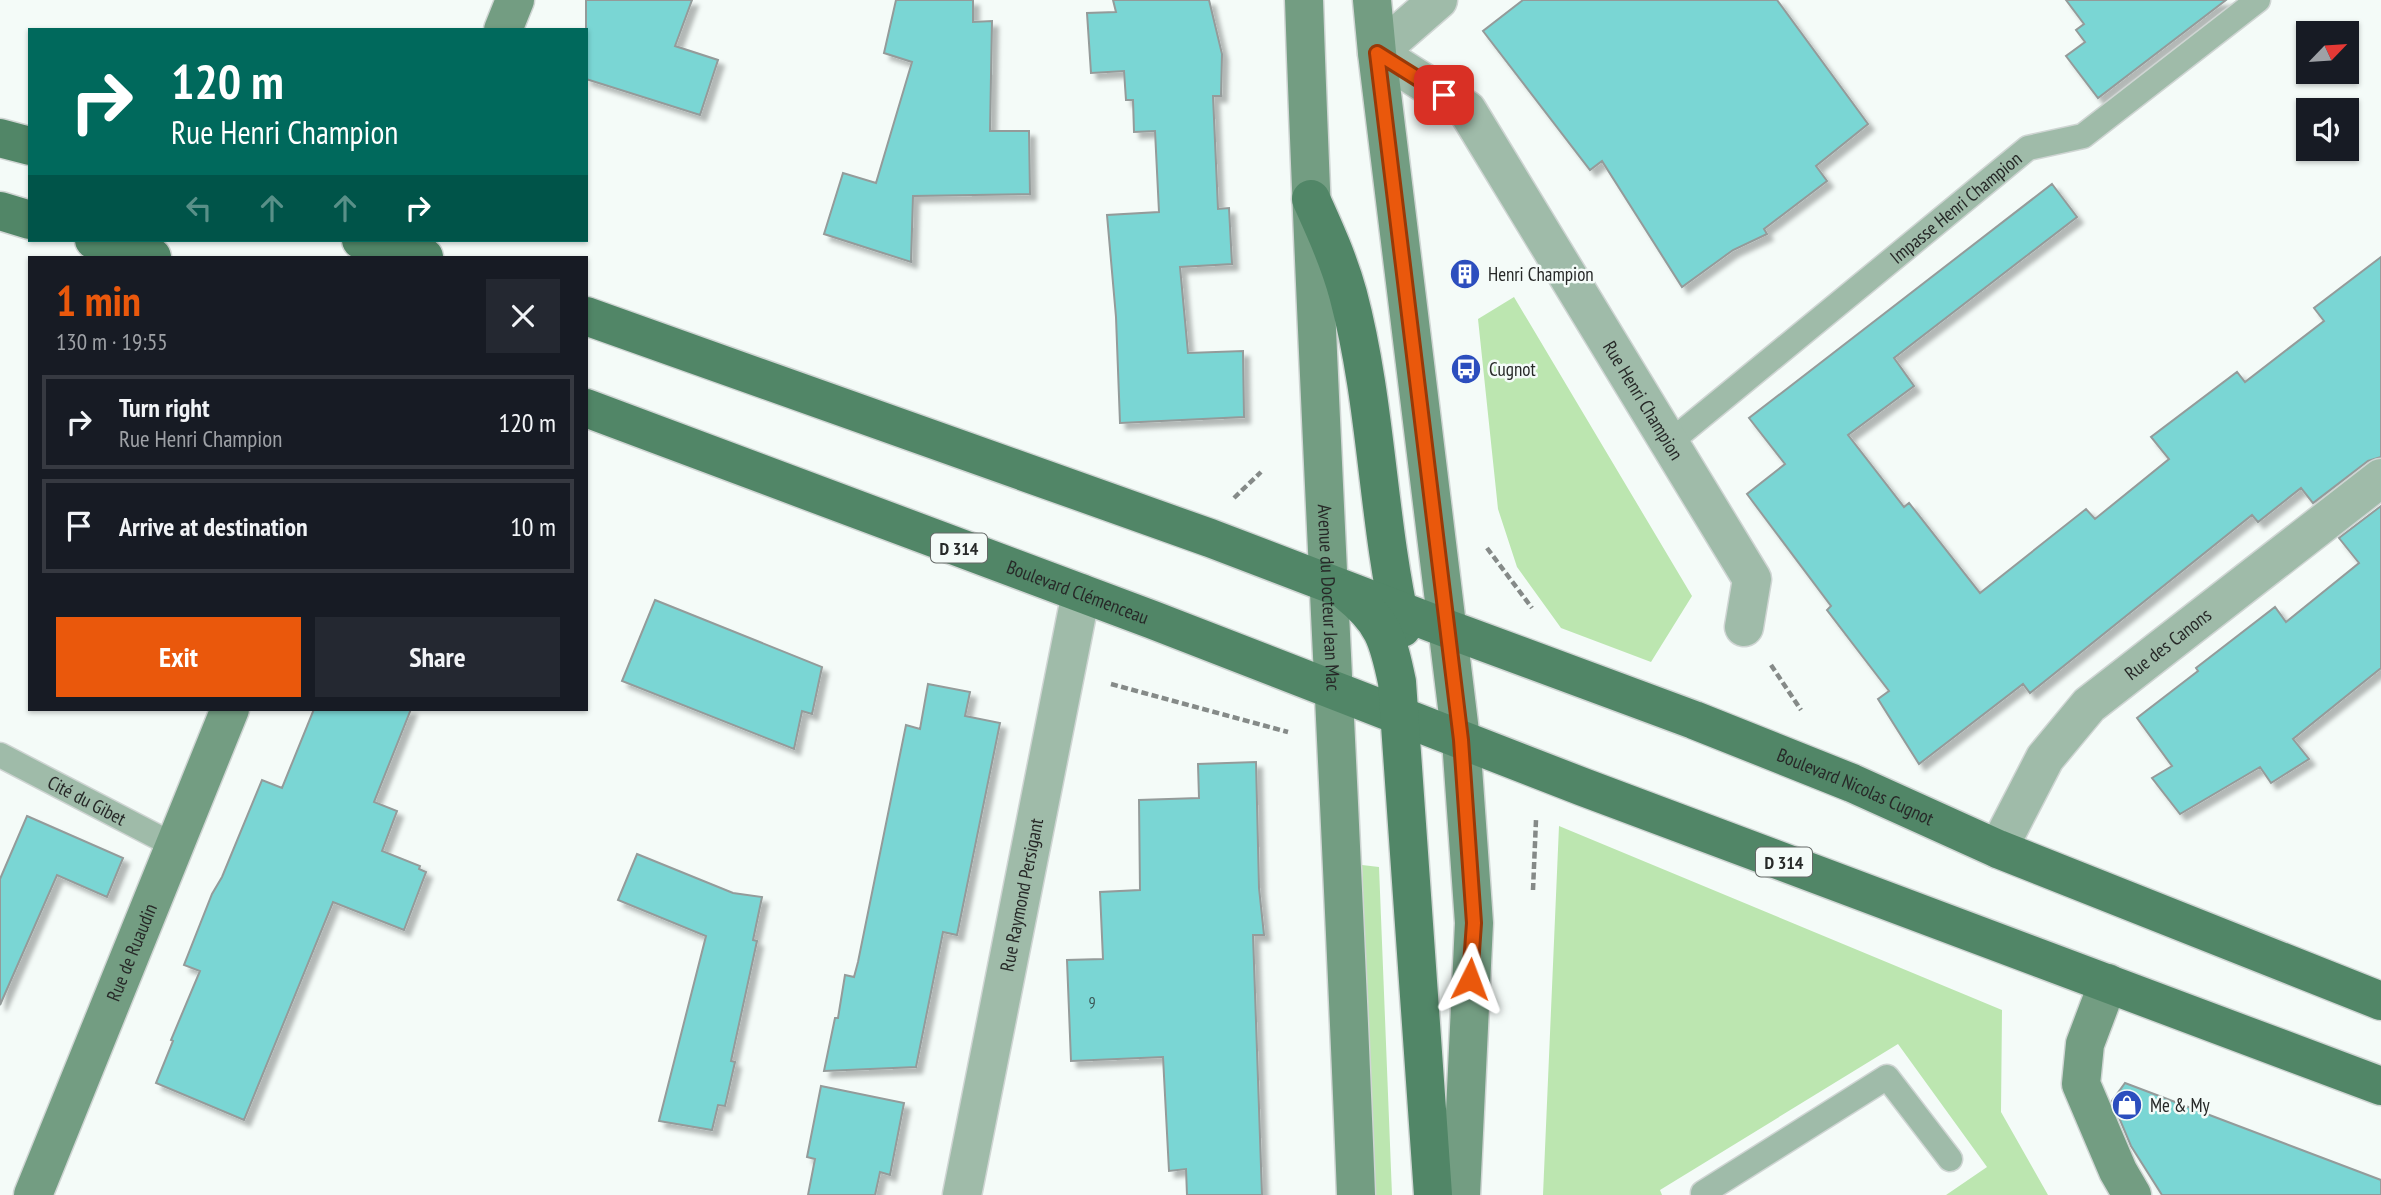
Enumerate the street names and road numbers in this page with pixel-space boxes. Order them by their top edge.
street label: Impasse Henri Champion [1885,146,2026,269]
street label: Rue Henri Champion [1598,336,1689,464]
street label: Avenue du Docteur Jean Mac [1313,504,1346,692]
road number: D 314 [931,534,987,562]
street label: Boulevard Clémenceau [1003,554,1152,629]
street label: Rue des Canons [2120,603,2216,685]
street label: Boulevard Nicolas Cugnot [1774,742,1938,831]
street label: Cité du Gibet [44,770,131,831]
street label: Rue Raymond Persigant [994,815,1048,973]
road number: D 314 [1756,848,1812,876]
street label: Rue de Ruaudin [101,900,162,1005]

